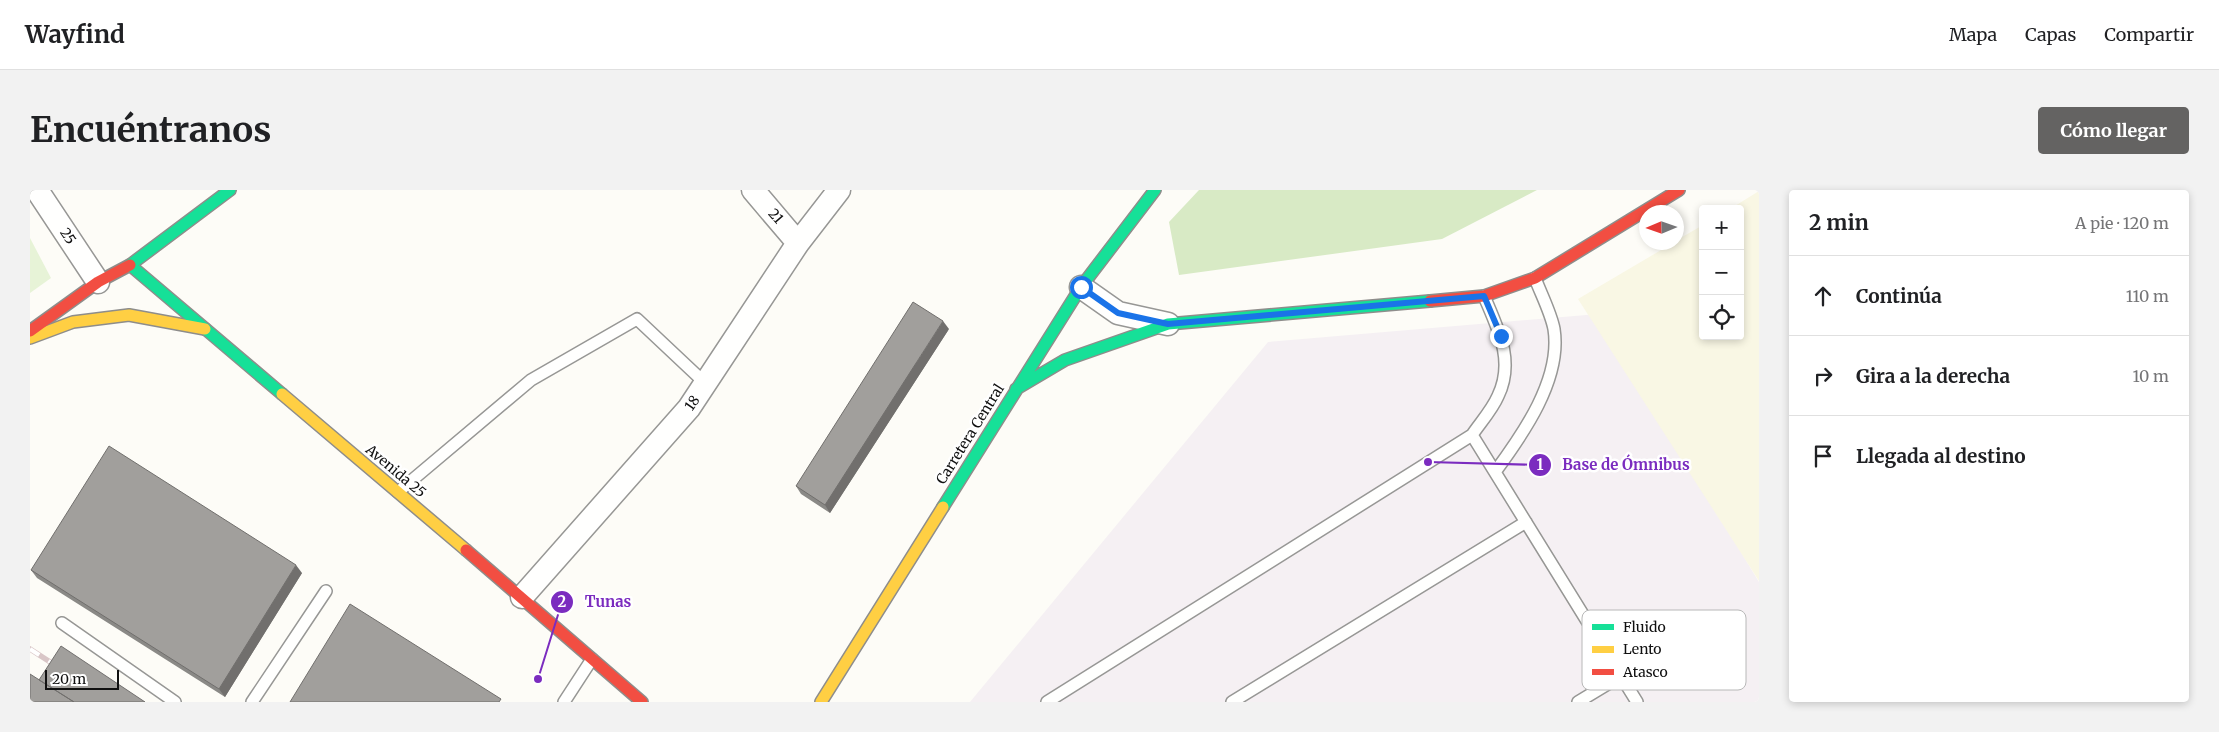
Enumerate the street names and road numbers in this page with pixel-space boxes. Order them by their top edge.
street label: 21 [765,205,787,227]
street label: 25 [56,224,80,248]
street label: Carretera Central [932,380,1008,487]
street label: 18 [681,392,703,414]
street label: Avenida 25 [361,440,430,501]

